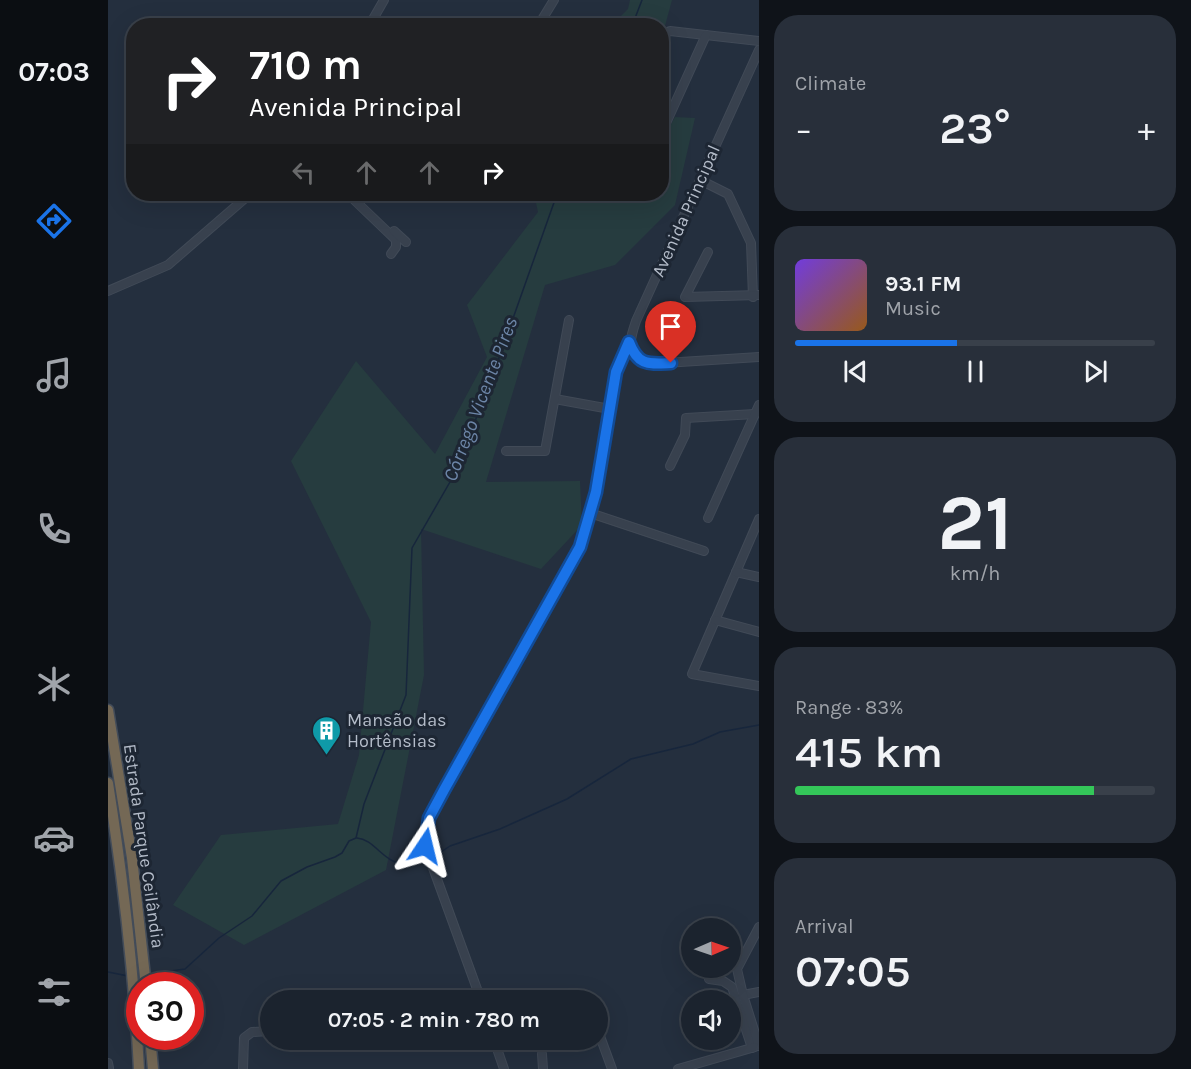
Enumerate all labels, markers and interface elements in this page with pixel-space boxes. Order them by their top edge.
text: 710 m [249,40,362,90]
icon: right [150,42,228,120]
text: 07:03 [18,56,90,88]
text: Climate [795,72,866,95]
text: Avenida Principal [249,91,462,123]
text: 23° [939,102,1011,154]
text: − [795,110,812,148]
text: + [1138,110,1155,148]
street label: Avenida Principal [647,142,725,280]
icon: left [287,156,320,189]
icon: ahead [350,156,383,189]
icon: ahead [413,156,446,189]
icon: right [476,156,509,189]
icon: directions [33,200,75,242]
text: 93.1 FM [885,271,962,297]
text: Music [885,297,941,320]
pin [645,301,696,363]
icon: arrive [654,310,687,343]
water label: Córrego Vicente Pires [439,314,522,485]
icon: music [33,354,75,396]
icon: previous [839,355,872,388]
icon: pause [959,355,992,388]
icon: next [1079,355,1112,388]
text: 21 [938,477,1013,569]
icon: phone [33,508,75,550]
text: km/h [950,562,1000,585]
icon: climate [33,663,75,705]
text: Range · 83% [795,696,904,719]
place label: Mansão das Hortênsias [347,709,447,752]
building icon: Mansão das Hortênsias [310,714,342,756]
text: 415 km [795,726,943,778]
street label: Estrada Parque Ceilândia [119,742,169,950]
position arrow [393,814,457,878]
icon: car [33,817,75,859]
text: Arrival [795,915,854,938]
north arrow [681,918,741,978]
map controls [681,918,741,1050]
text: 07:05 [795,945,911,997]
icon: filters [33,971,75,1013]
speed limit sign: 30 [126,972,204,1050]
button: sound [681,990,741,1050]
text: 07:05 · 2 min · 780 m [328,1007,540,1033]

